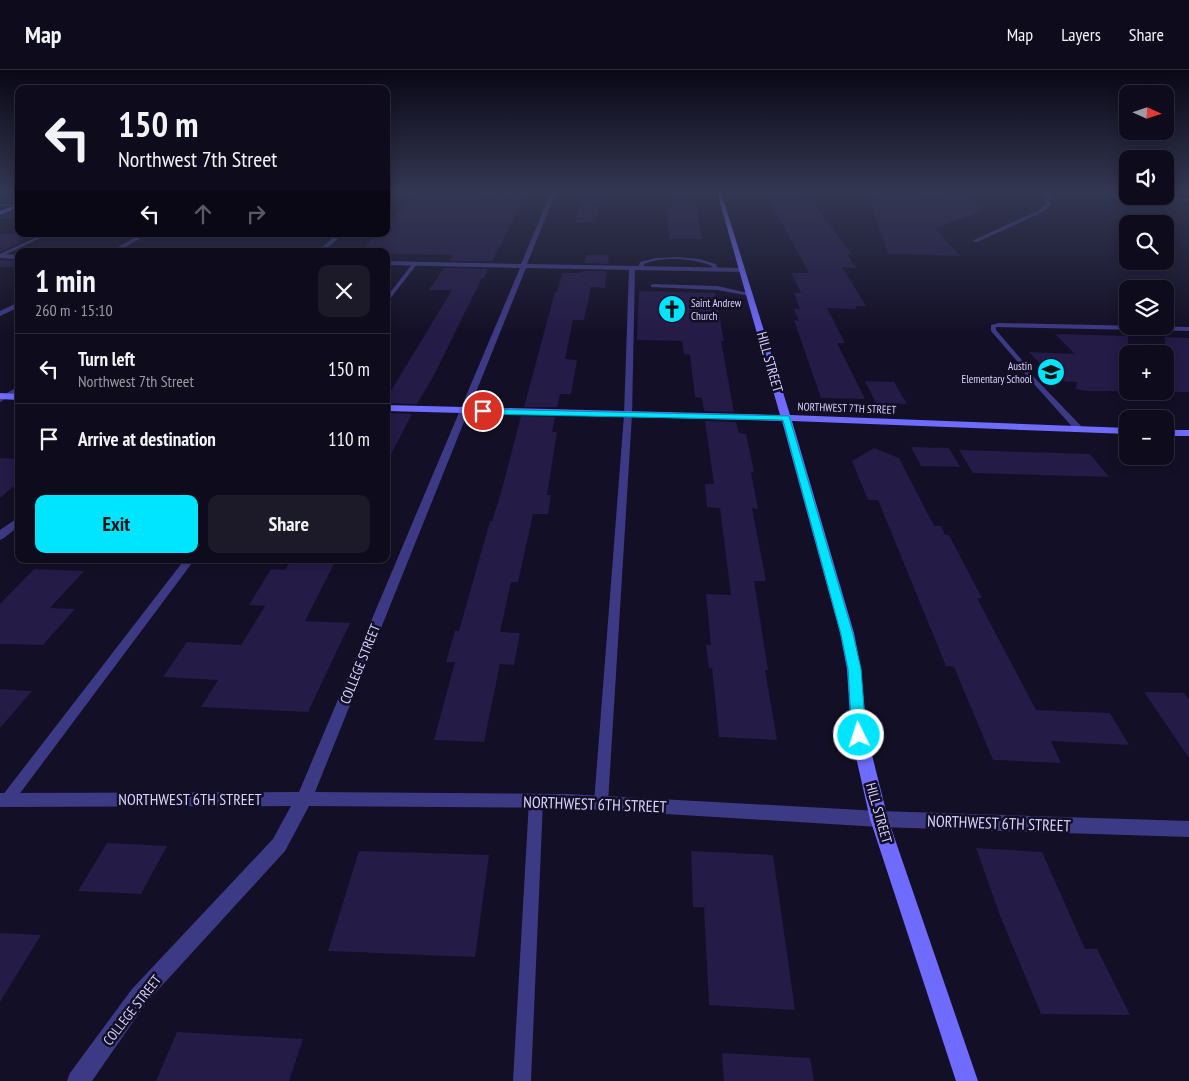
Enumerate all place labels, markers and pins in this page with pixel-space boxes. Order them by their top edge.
church icon: Saint Andrew Church [657,294,687,324]
place label: Saint Andrew Church [691,296,742,323]
school or university icon: Austin Elementary School [1036,357,1066,387]
place label: Austin Elementary School [962,359,1032,386]
pin [462,390,504,432]

